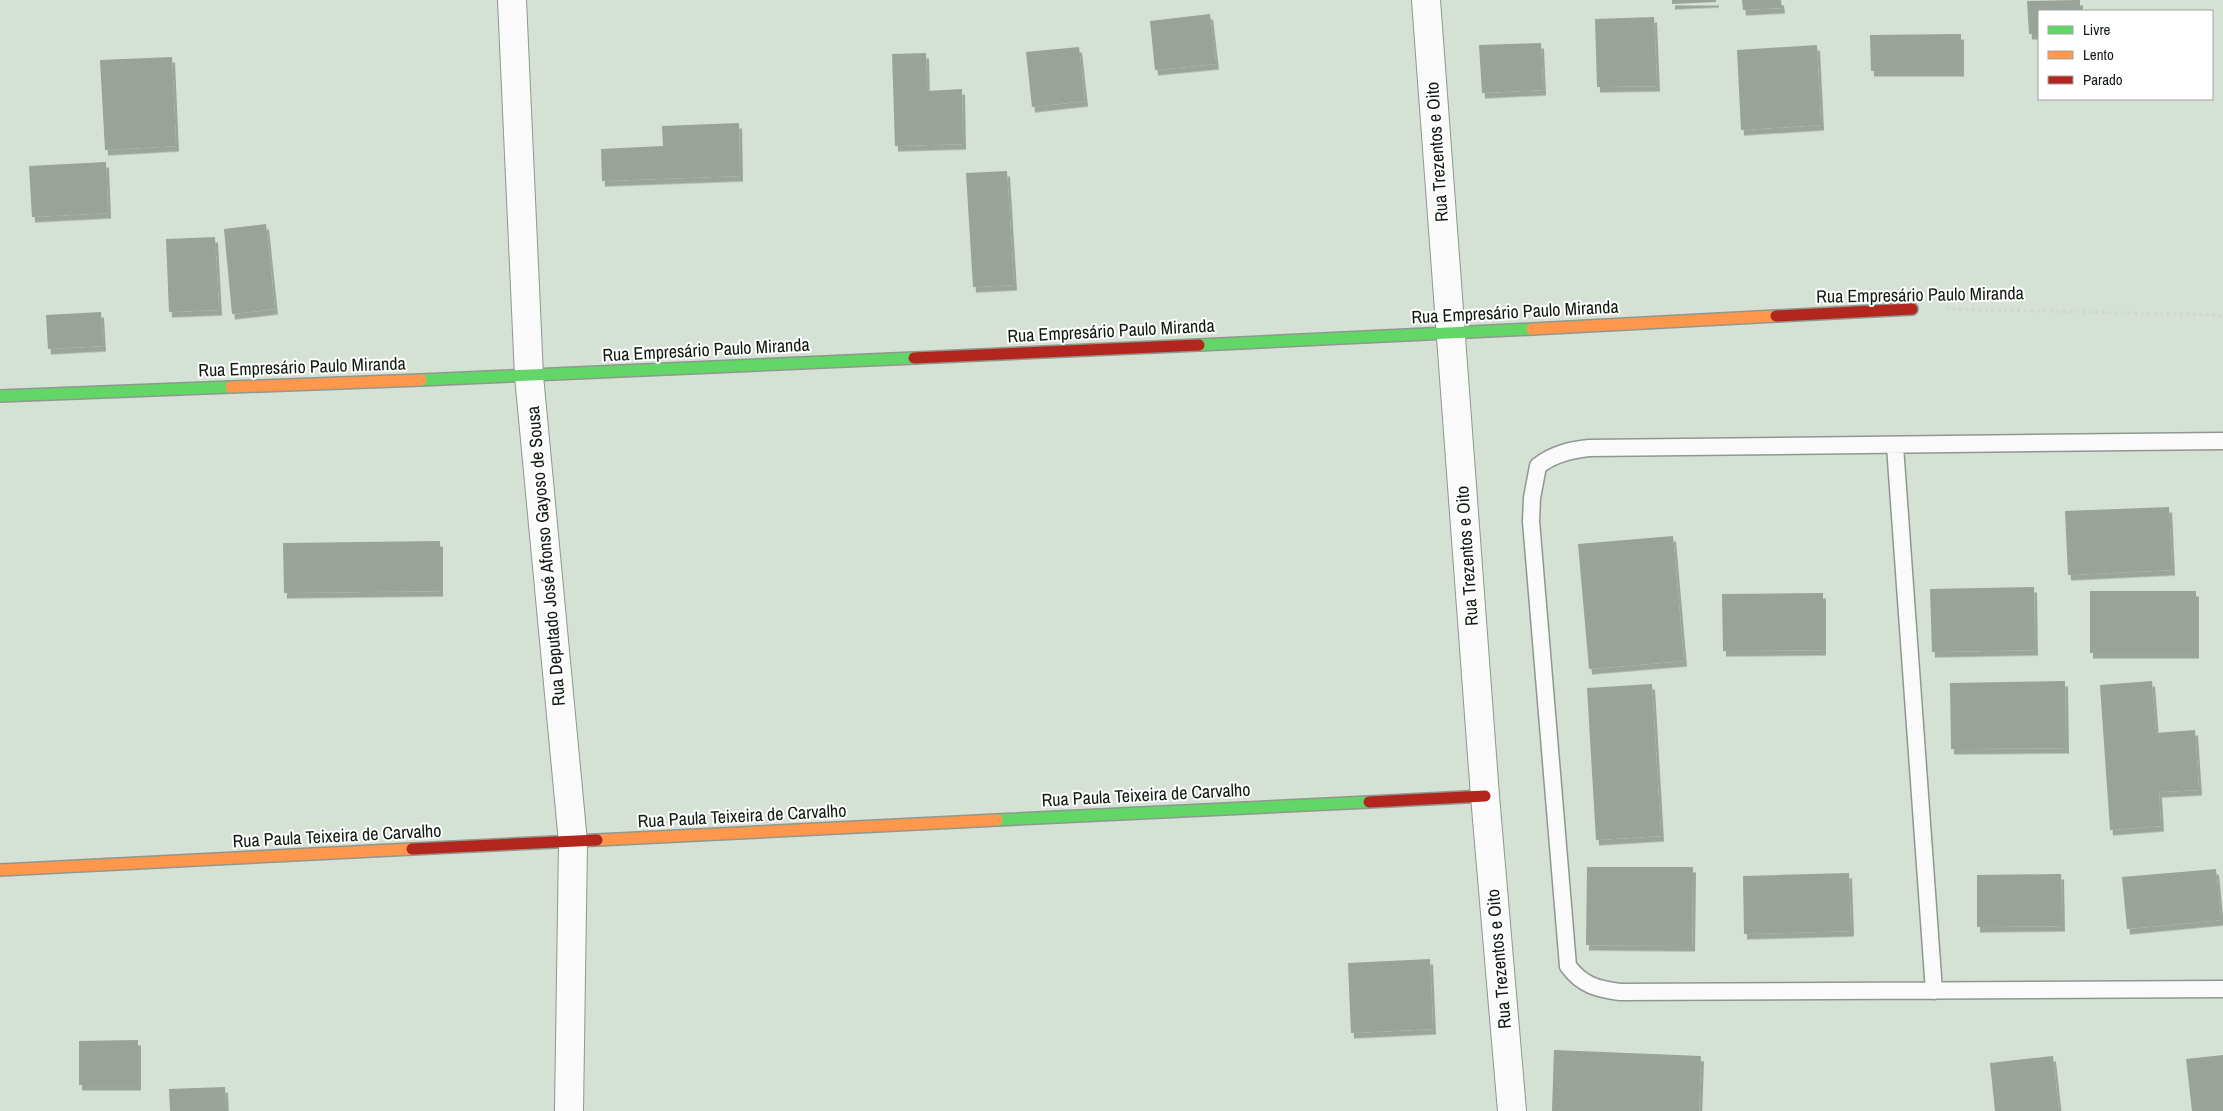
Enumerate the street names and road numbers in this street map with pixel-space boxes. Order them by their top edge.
street label: Rua Trezentos e Oito [1419,81,1454,223]
street label: Rua Empresário Paulo Miranda [1816,280,2024,309]
street label: Rua Empresário Paulo Miranda [1411,294,1619,329]
street label: Rua Empresário Paulo Miranda [1007,313,1215,348]
street label: Rua Empresário Paulo Miranda [602,332,810,367]
street label: Rua Empresário Paulo Miranda [198,350,406,383]
street label: Rua Deputado José Afonso Gayoso de Sousa [520,405,571,707]
street label: Rua Trezentos e Oito [1449,485,1484,627]
street label: Rua Paula Teixeira de Carvalho [1041,777,1251,812]
street label: Rua Paula Teixeira de Carvalho [637,798,847,833]
street label: Rua Paula Teixeira de Carvalho [232,818,442,853]
street label: Rua Trezentos e Oito [1480,888,1517,1030]

